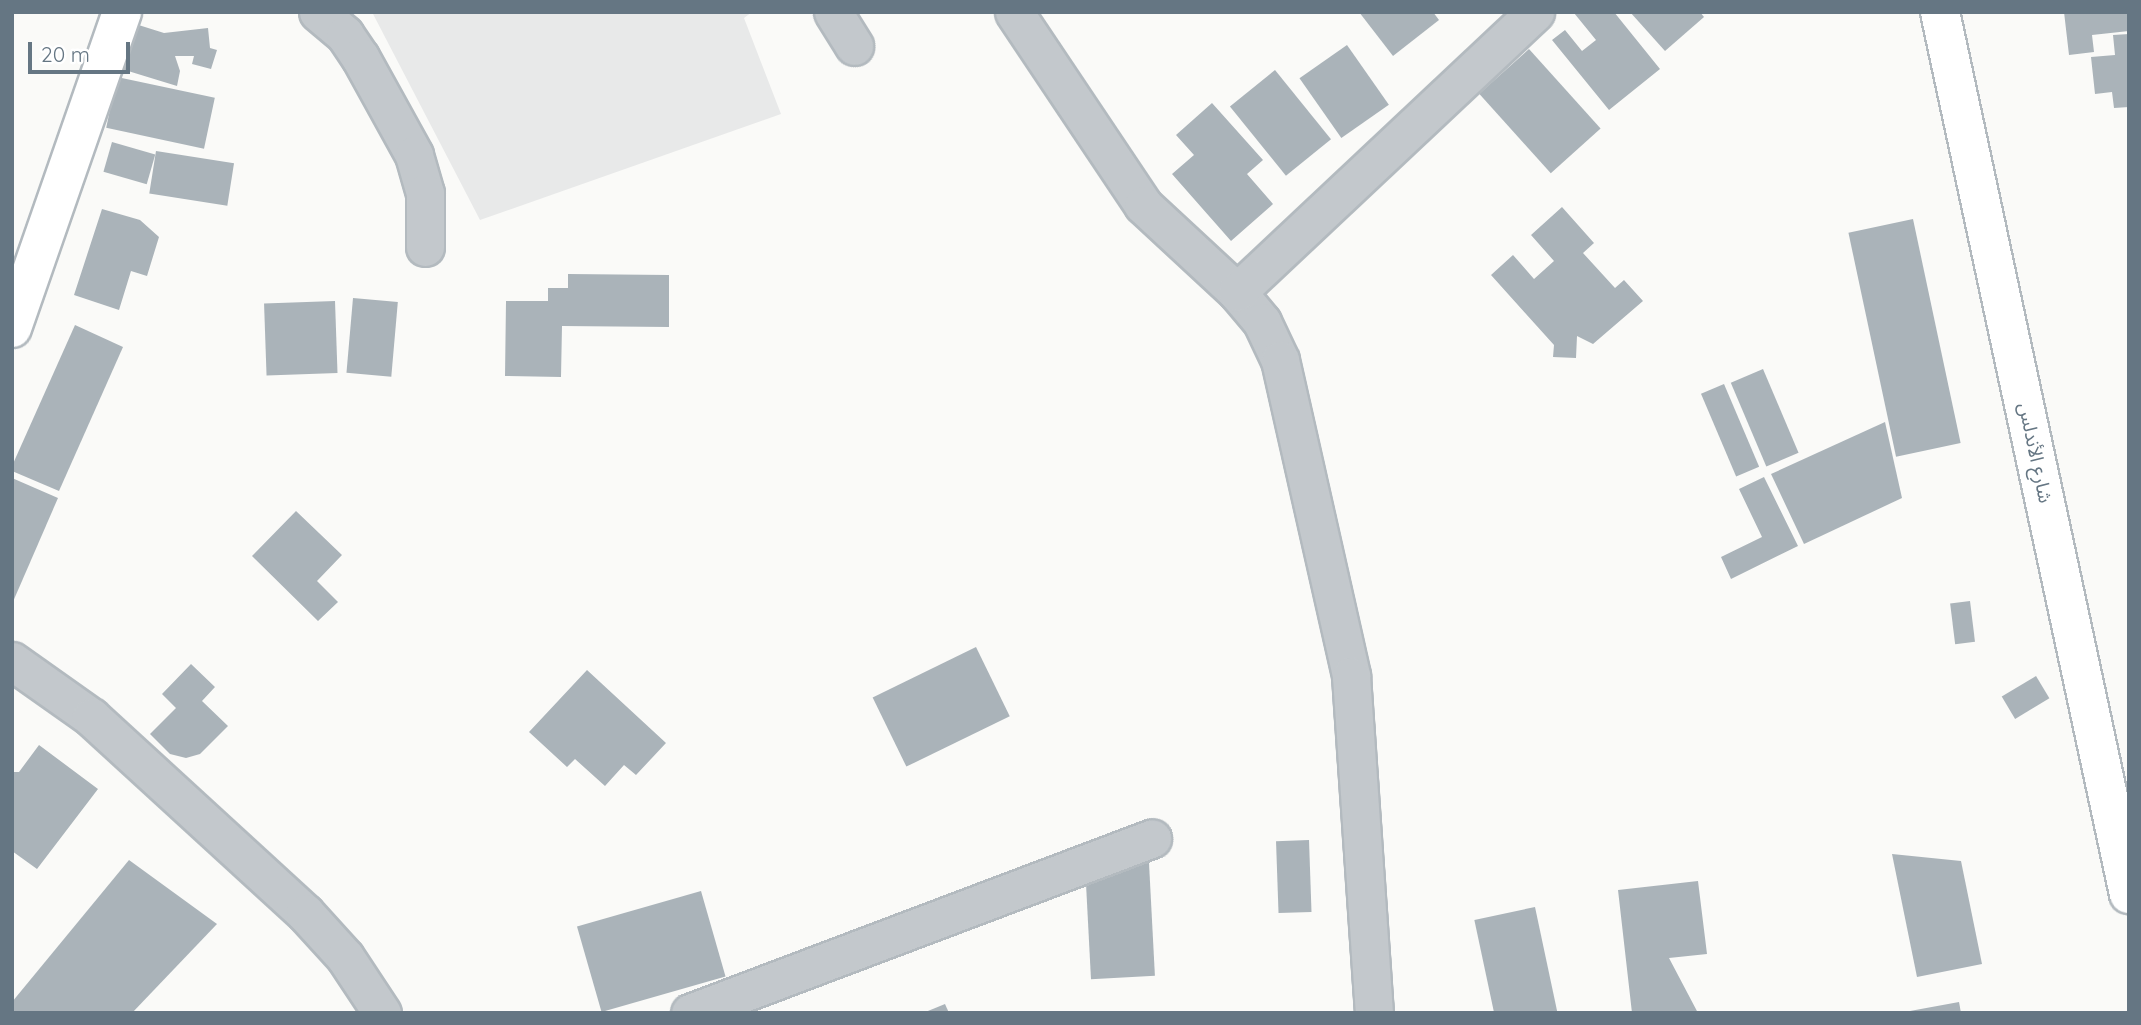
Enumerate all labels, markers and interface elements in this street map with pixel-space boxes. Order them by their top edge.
scale bar [32,28,133,72]
text: 20 m [41,41,90,67]
street label: شارع الأندلس [2013,401,2057,505]

